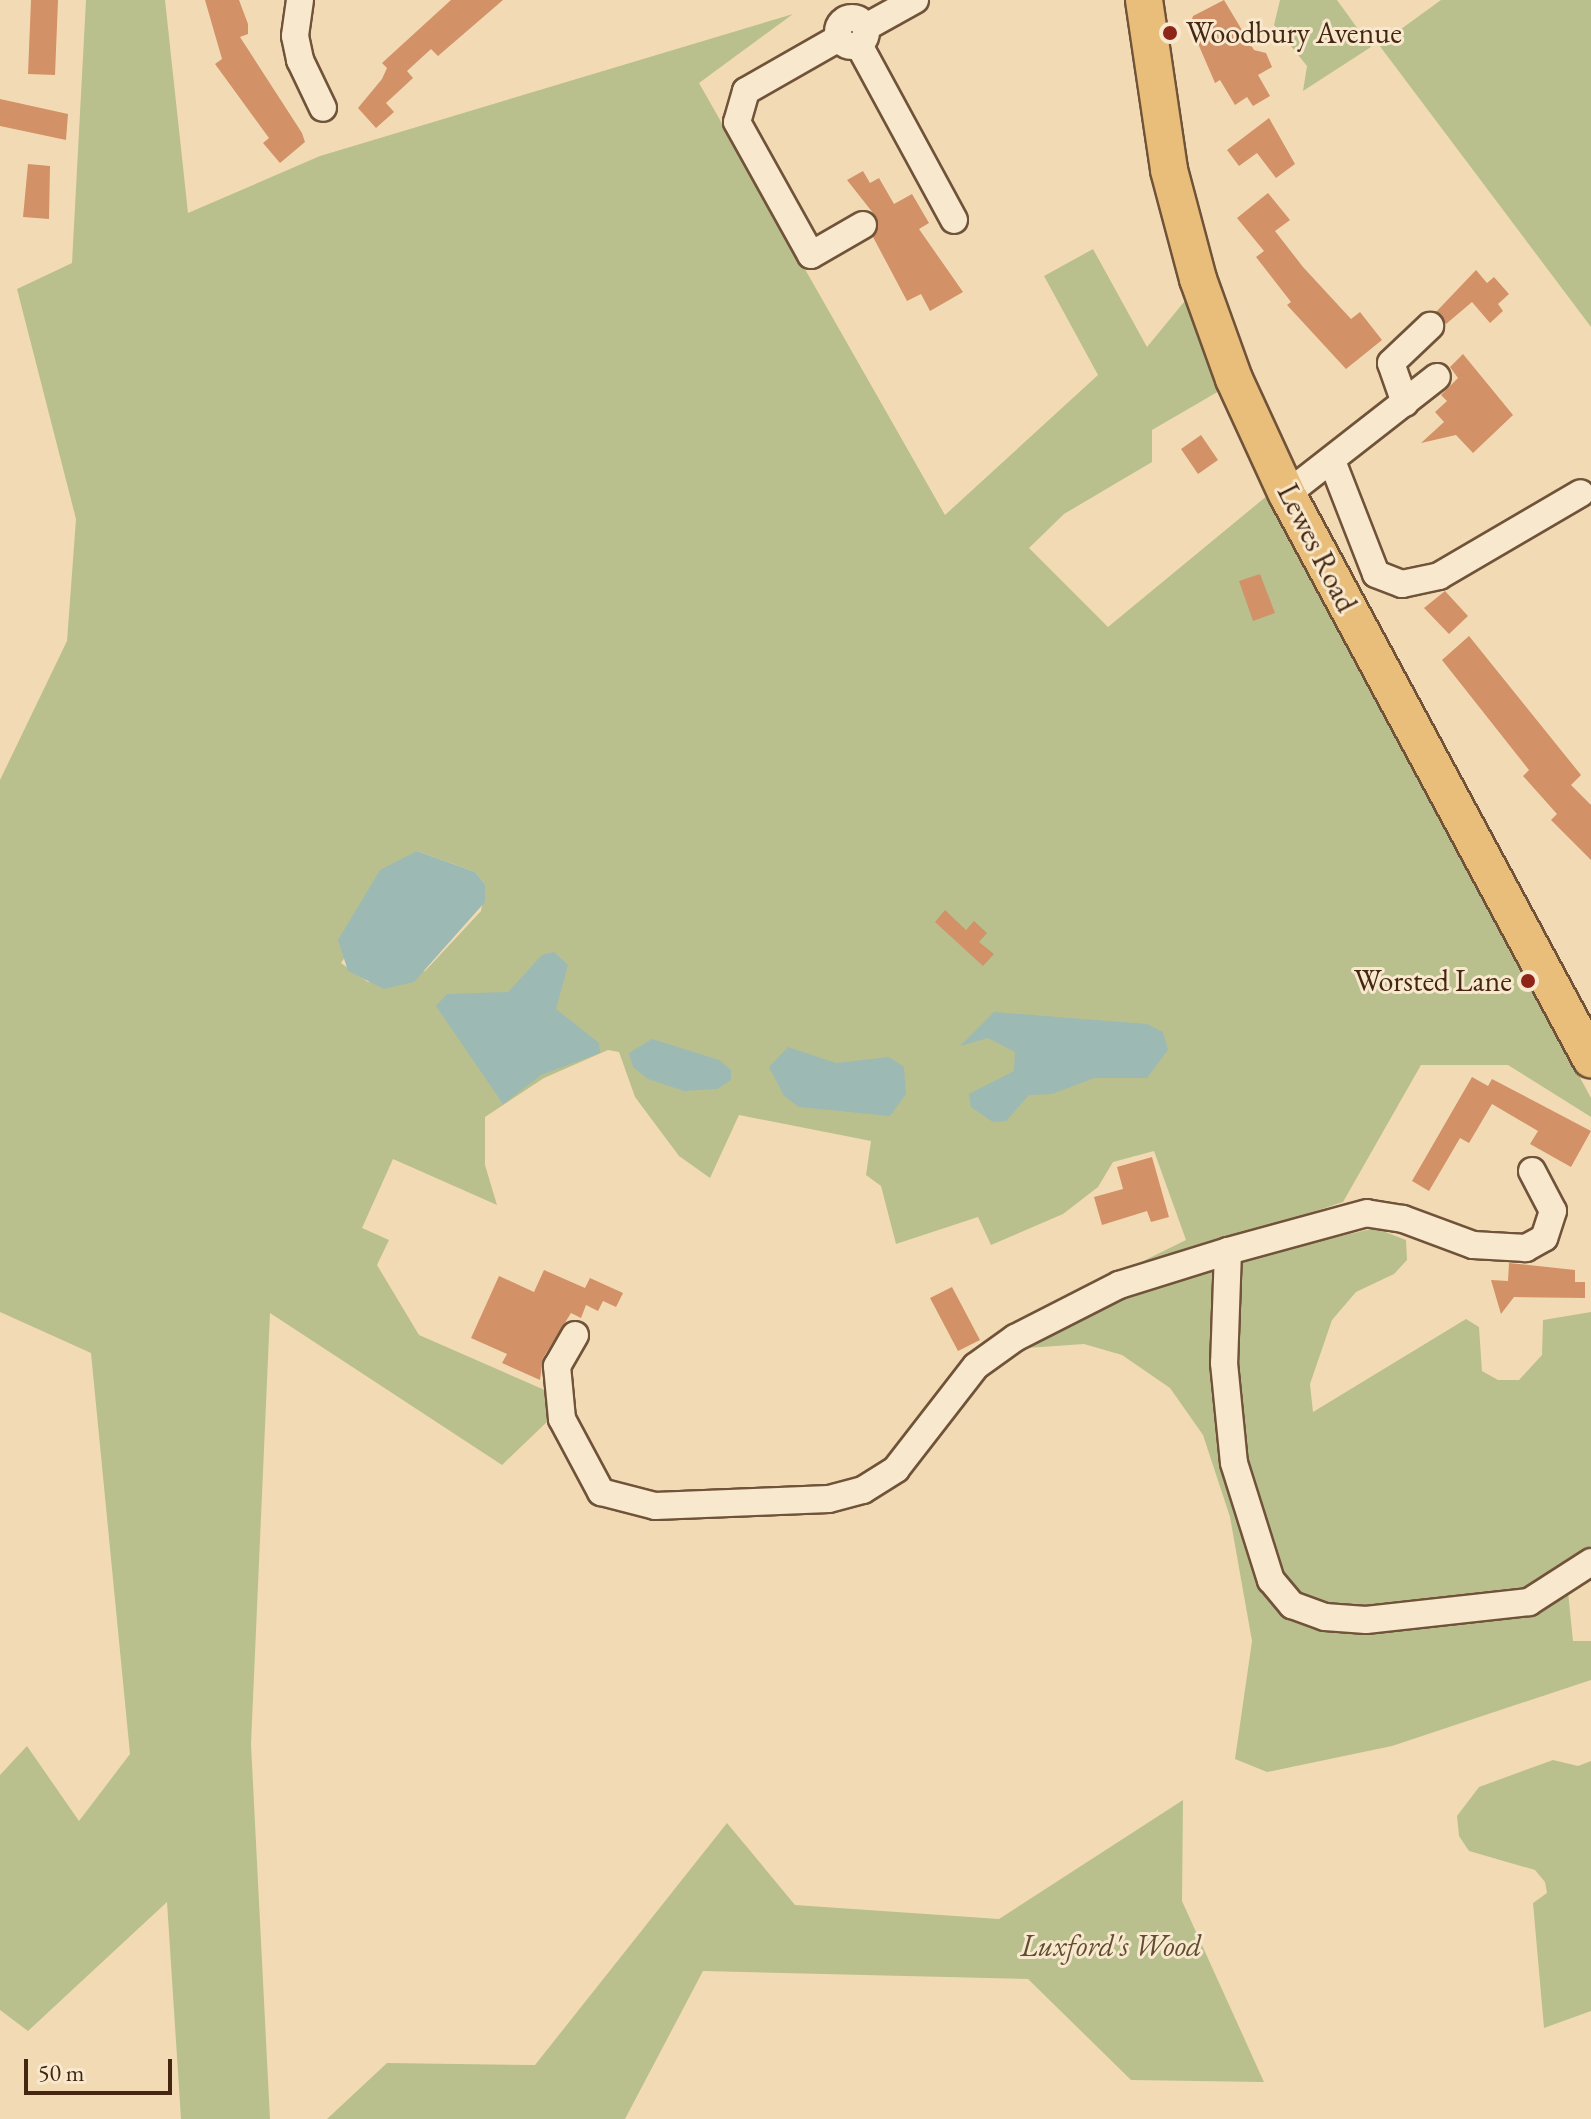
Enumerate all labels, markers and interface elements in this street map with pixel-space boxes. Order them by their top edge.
place label: Woodbury Avenue [1186,15,1402,51]
marker: Woodbury Avenue [1161,24,1179,42]
street label: Lewes Road [1269,478,1365,618]
place label: Worsted Lane [1354,963,1512,999]
marker: Worsted Lane [1519,972,1537,990]
park label: Luxford's Wood [1020,1928,1202,1964]
scale bar [28,2043,176,2093]
text: 50 m [38,2057,85,2088]

